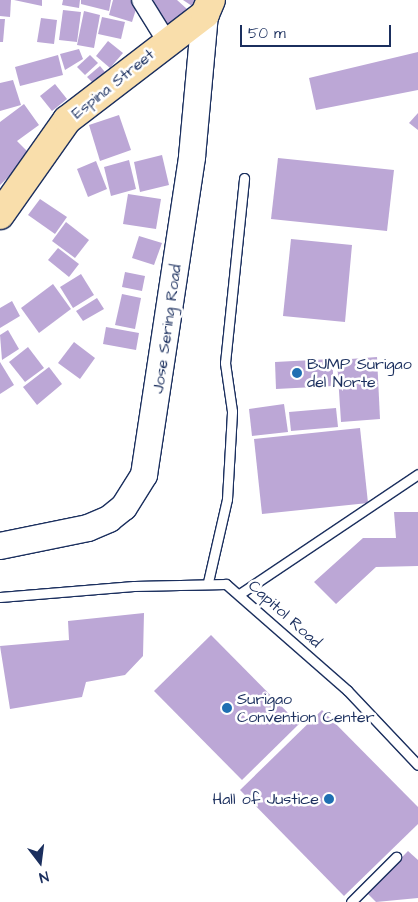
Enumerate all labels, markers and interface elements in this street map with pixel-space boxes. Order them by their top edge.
scale bar [243,15,394,47]
text: 50 m [248,23,286,44]
street label: Espina Street [68,45,158,123]
street label: Jose Sering Road [148,263,186,395]
place label: BJMP Surigao del Norte [307,354,412,392]
marker: BJMP Surigao del Norte [291,367,303,379]
street label: Capitol Road [244,576,326,652]
place label: Surigao Convention Center [237,689,375,727]
marker: Surigao Convention Center [221,702,233,714]
place label: Hall of Justice [213,789,319,809]
marker: Hall of Justice [323,793,335,805]
north arrow [15,837,65,887]
text: N [37,866,51,887]

